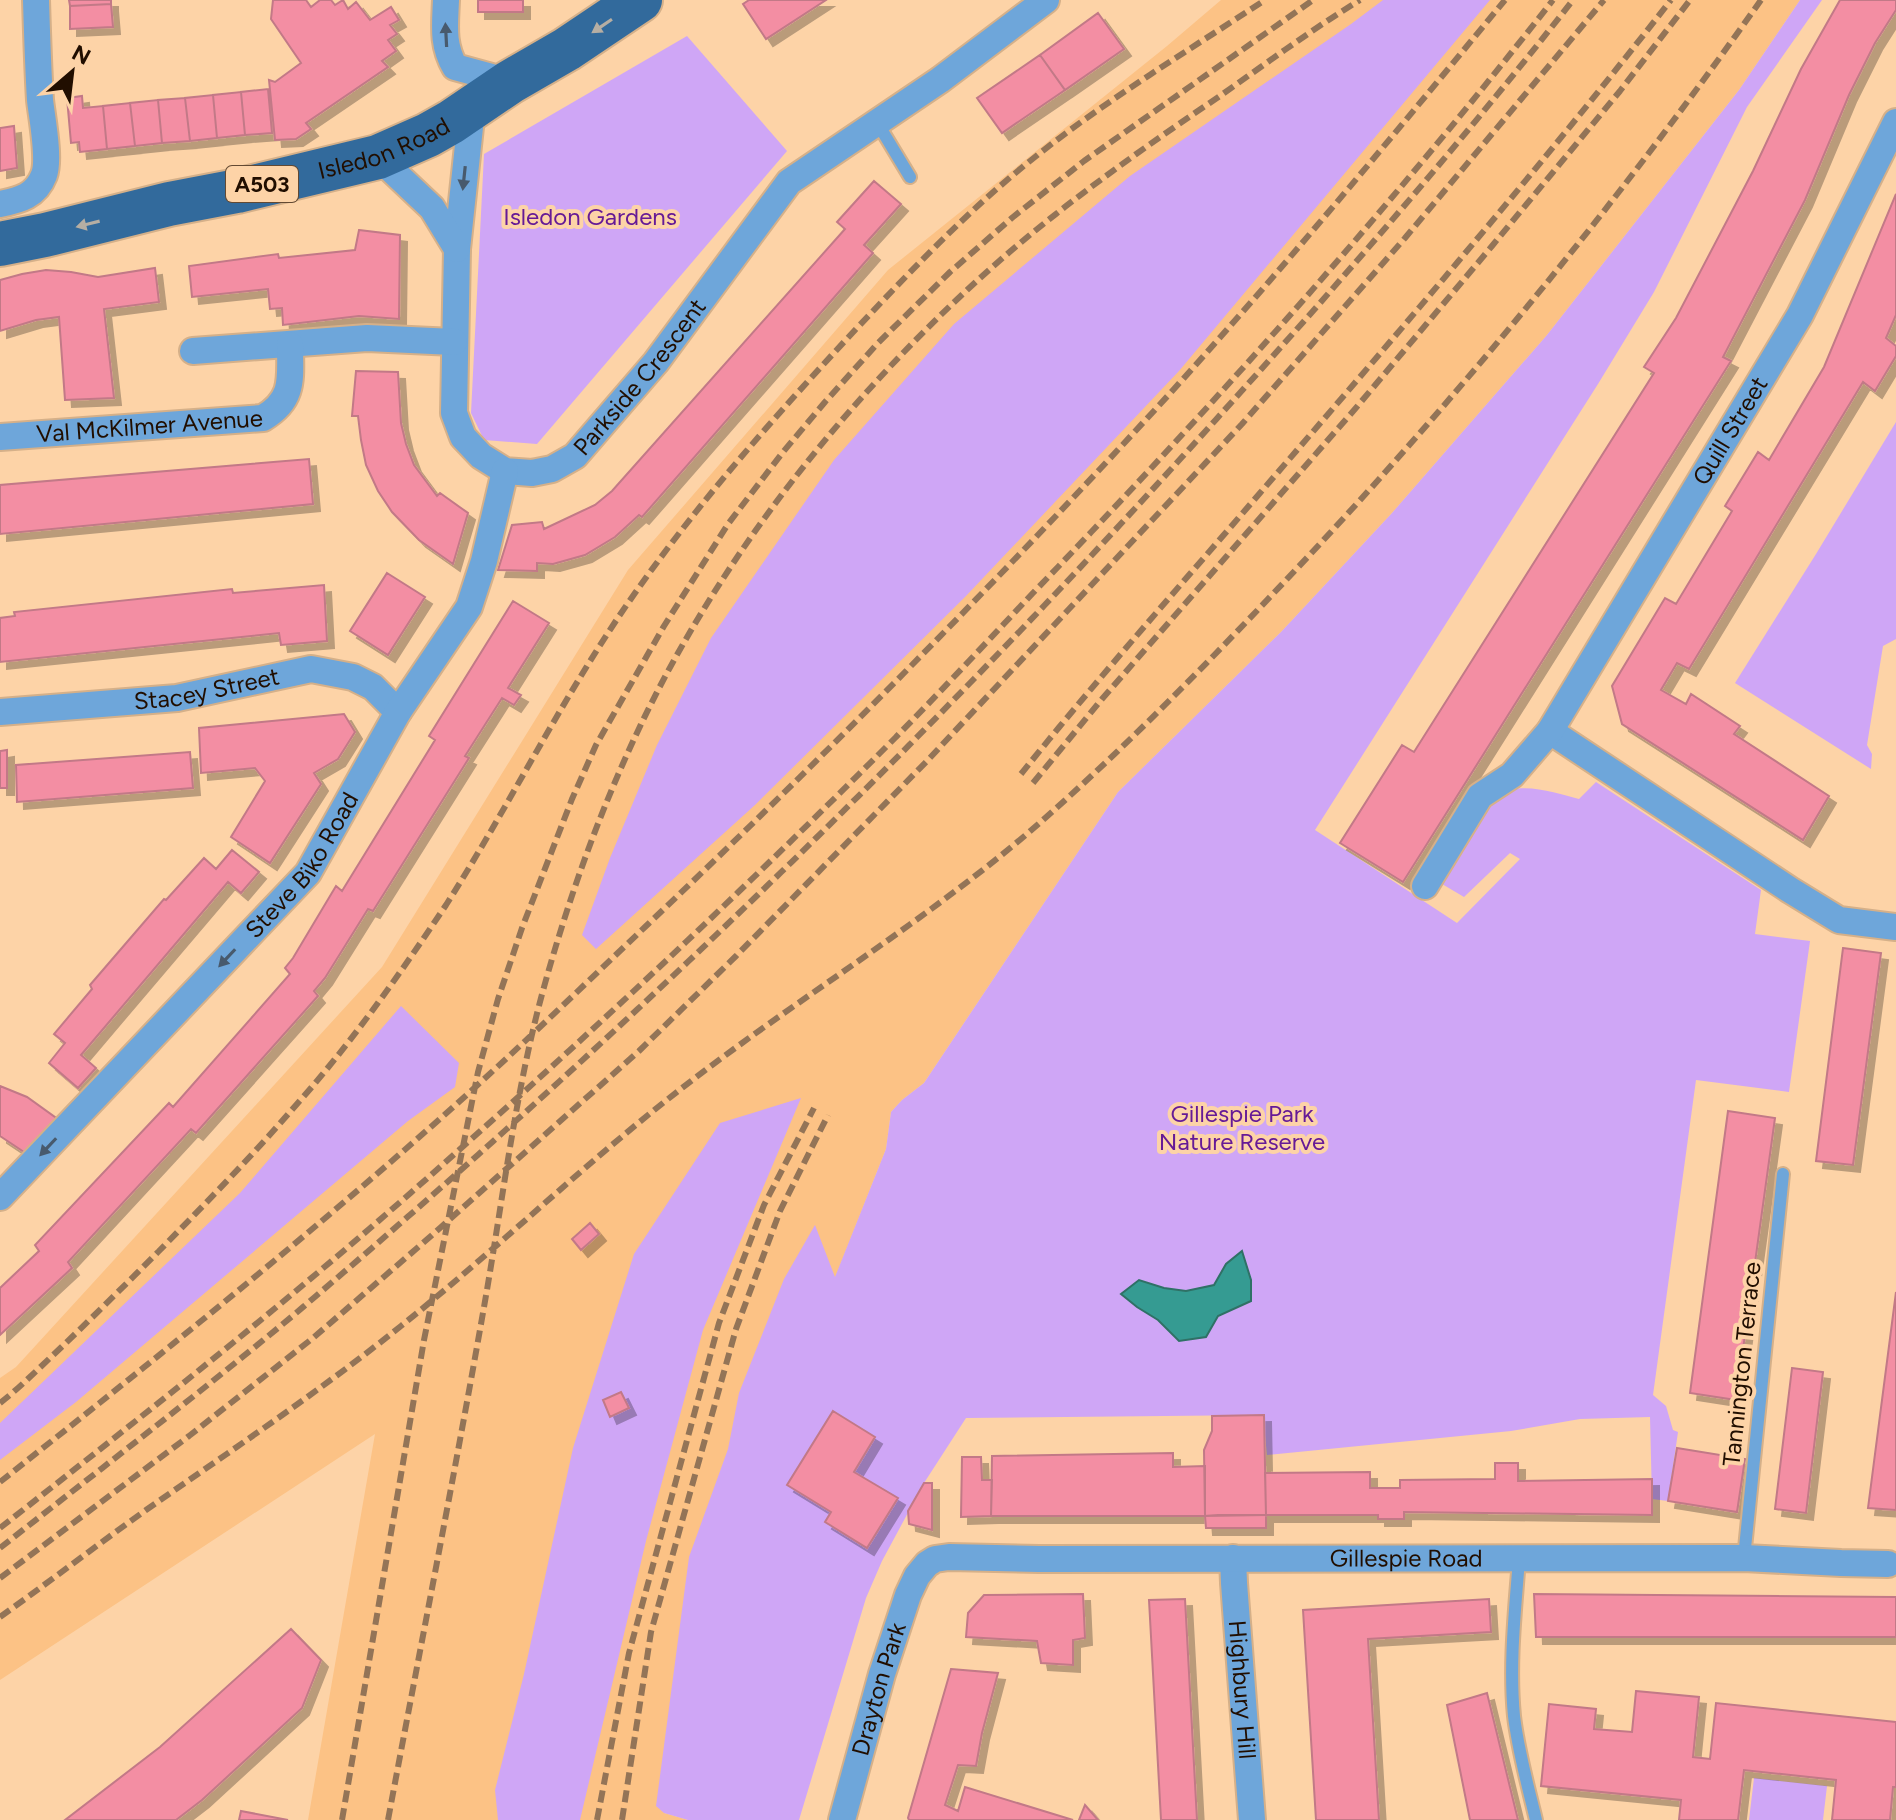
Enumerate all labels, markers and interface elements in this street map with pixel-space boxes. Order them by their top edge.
one-way arrow [591,18,612,33]
one-way arrow [439,22,452,47]
north arrow [32,32,112,112]
text: N [67,39,95,71]
street label: Isledon Road [315,111,455,185]
road number: A503 [226,166,298,202]
one-way arrow [458,166,471,191]
park label: Isledon Gardens [503,202,677,231]
one-way arrow [75,218,100,230]
street label: Parkside Crescent [567,293,712,461]
street label: Quill Street [1686,371,1774,490]
street label: Val McKilmer Avenue [35,403,264,448]
street label: Stacey Street [133,661,282,715]
street label: Steve Biko Road [239,787,364,944]
one-way arrow [218,949,236,968]
park label: Gillespie Park Nature Reserve [1159,1099,1325,1156]
one-way arrow [39,1137,58,1156]
street label: Tannington Terrace [1716,1260,1767,1468]
street label: Gillespie Road [1330,1543,1483,1573]
street label: Drayton Park [845,1618,912,1759]
street label: Highbury Hill [1223,1619,1262,1760]

